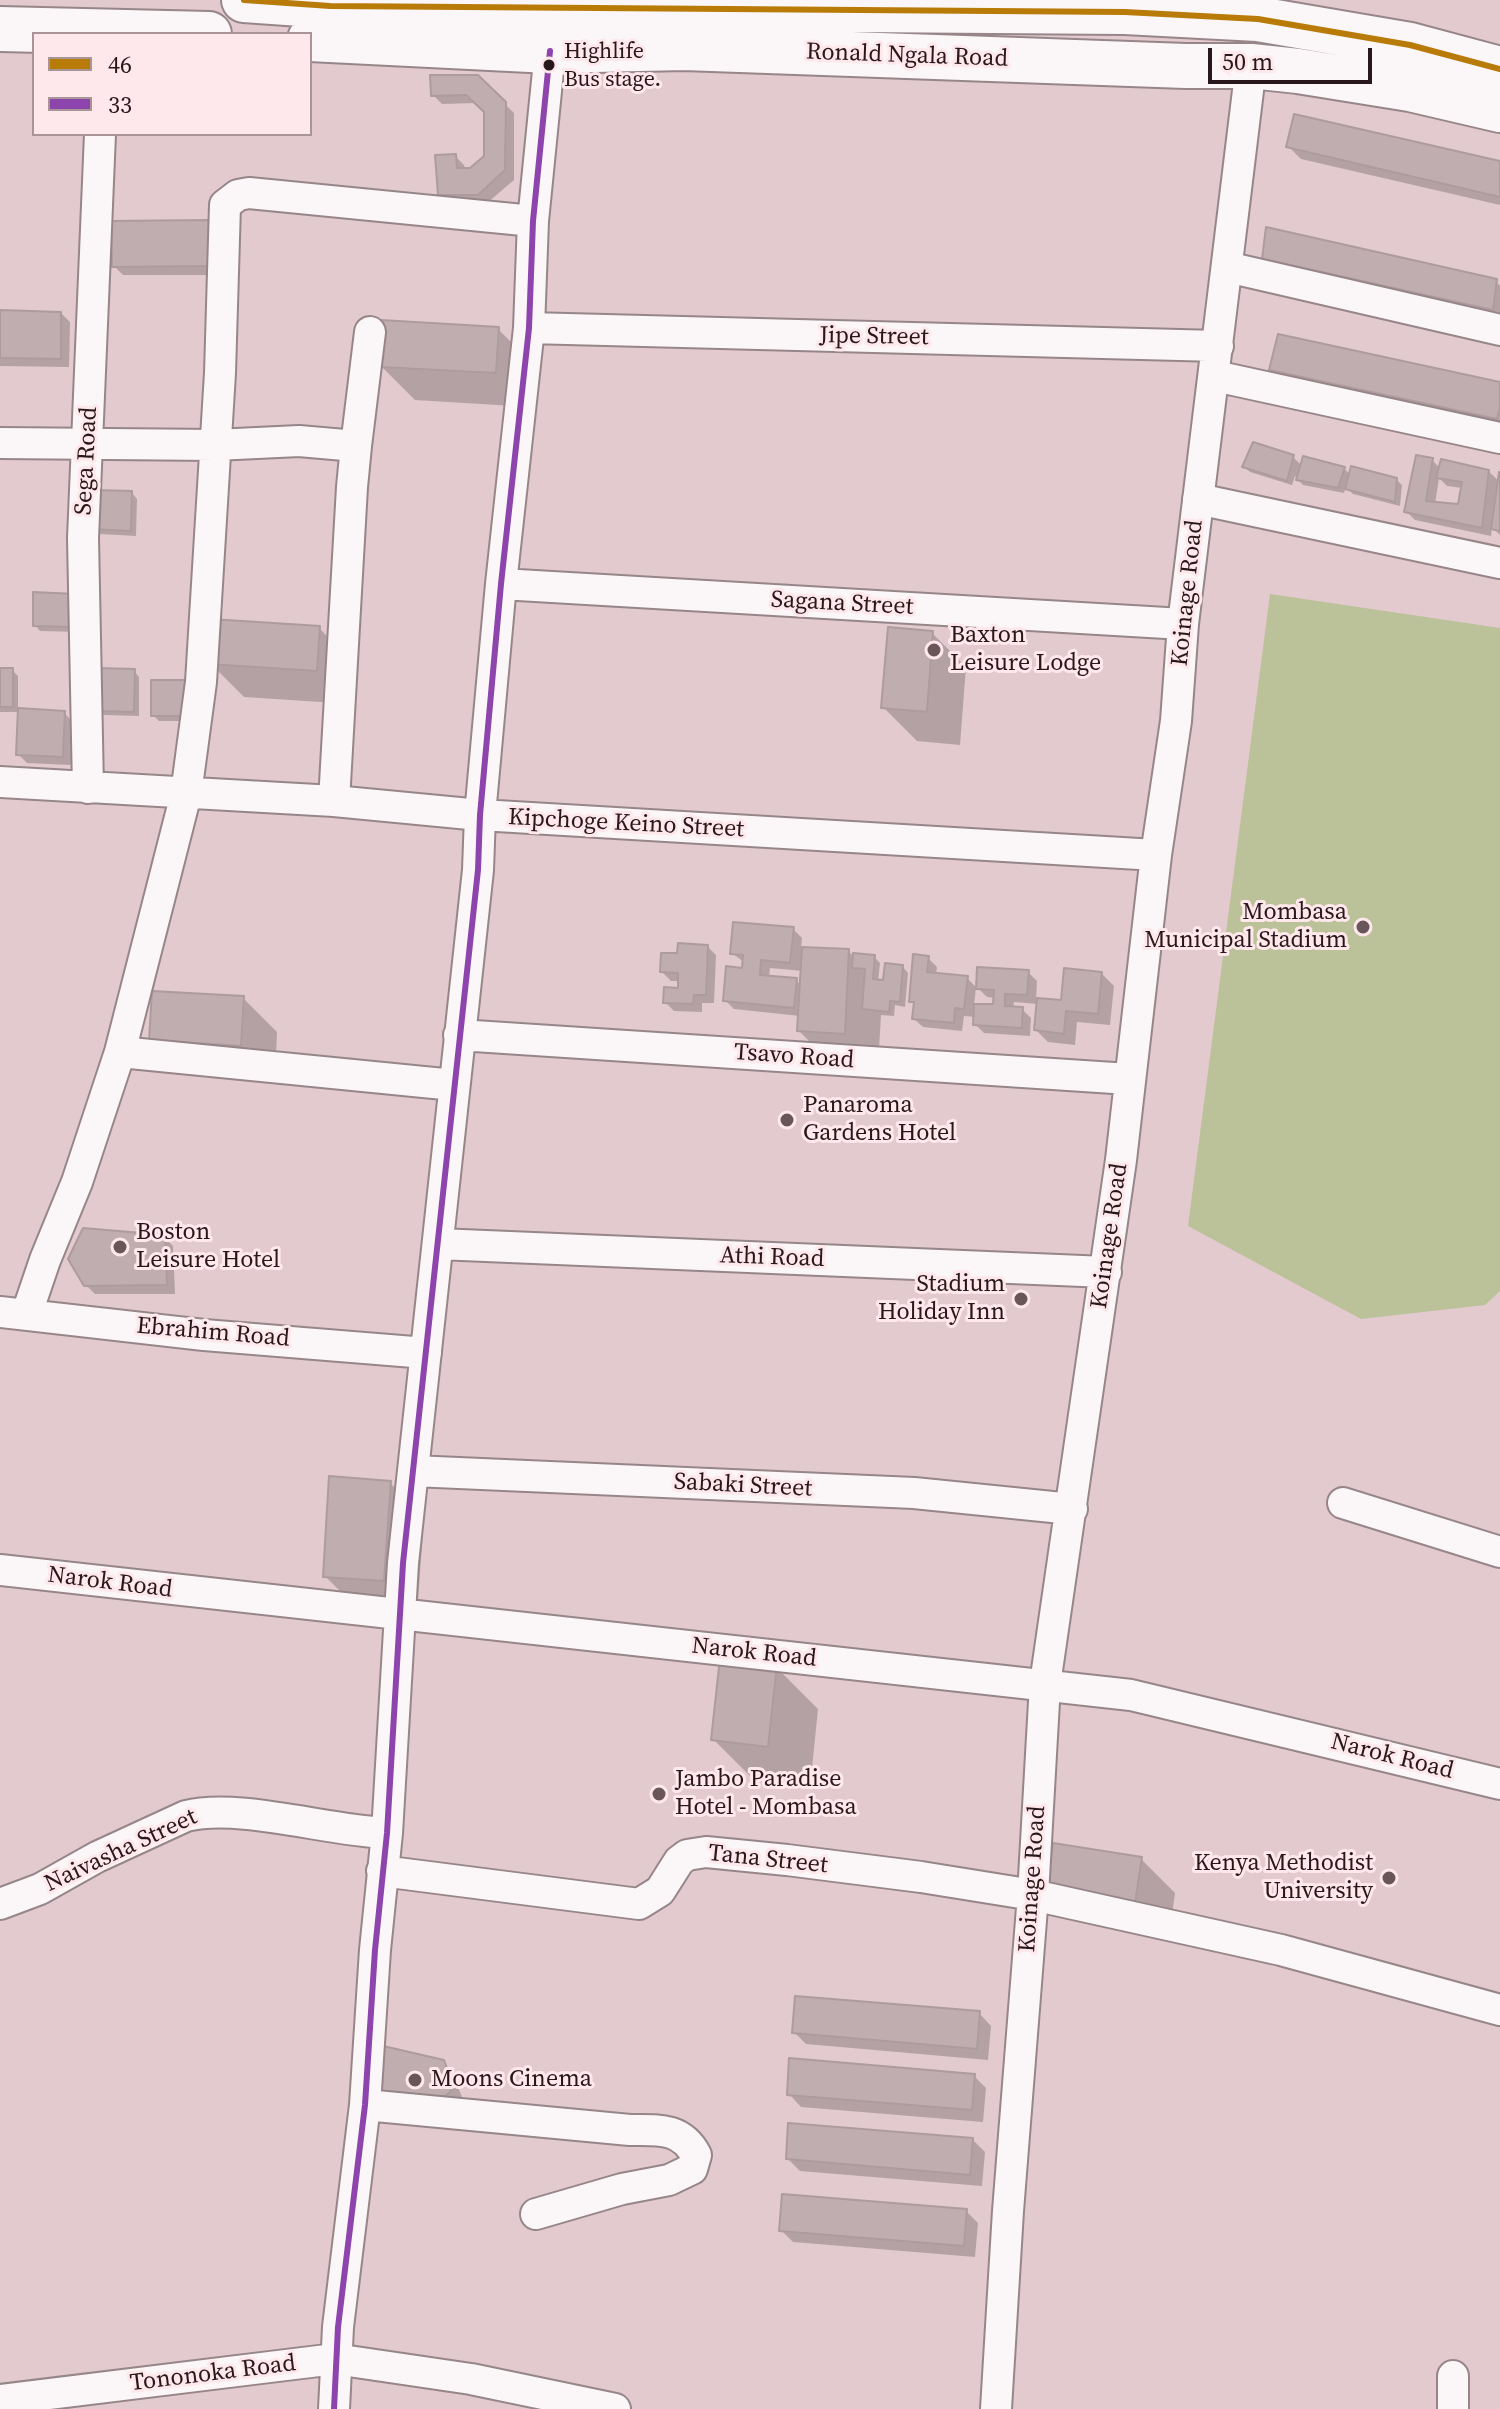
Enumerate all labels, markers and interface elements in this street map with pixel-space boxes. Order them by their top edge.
legend [32,32,312,136]
scale bar [1212,32,1376,82]
street label: Ronald Ngala Road [806,38,1008,74]
place label: Highlife Bus stage. [564,39,661,90]
text: 50 m [1222,45,1273,78]
text: 46 [108,48,132,81]
marker: Highlife Bus stage. [541,57,557,73]
text: 33 [108,88,132,121]
street label: Jipe Street [819,322,929,352]
street label: Sega Road [70,406,104,516]
street label: Koinage Road [1166,519,1210,667]
street label: Sagana Street [770,586,914,622]
place label: Baxton Leisure Lodge [950,622,1101,678]
marker: Baxton Leisure Lodge [925,641,943,659]
street label: Kipchoge Keino Street [507,803,745,845]
place label: Mombasa Municipal Stadium [1144,899,1347,955]
marker: Mombasa Municipal Stadium [1354,918,1372,936]
street label: Tsavo Road [733,1038,855,1076]
place label: Panaroma Gardens Hotel [803,1092,956,1148]
marker: Panaroma Gardens Hotel [778,1111,796,1129]
street label: Koinage Road [1086,1161,1134,1311]
place label: Boston Leisure Hotel [136,1219,280,1275]
marker: Boston Leisure Hotel [111,1238,129,1256]
street label: Athi Road [719,1242,825,1274]
place label: Stadium Holiday Inn [878,1271,1005,1327]
marker: Stadium Holiday Inn [1012,1290,1030,1308]
street label: Ebrahim Road [135,1312,291,1354]
street label: Sabaki Street [673,1468,813,1504]
street label: Narok Road [46,1561,174,1605]
street label: Narok Road [690,1632,818,1674]
street label: Narok Road [1328,1728,1456,1786]
place label: Jambo Paradise Hotel - Mombasa [675,1766,857,1822]
marker: Jambo Paradise Hotel - Mombasa [650,1785,668,1803]
street label: Naivasha Street [40,1803,202,1899]
street label: Koinage Road [1014,1805,1052,1953]
street label: Tana Street [707,1839,829,1881]
place label: Kenya Methodist University [1194,1850,1373,1906]
marker: Kenya Methodist University [1380,1869,1398,1887]
place label: Moons Cinema [431,2066,592,2094]
marker: Moons Cinema [406,2071,424,2089]
street label: Tononoka Road [129,2350,297,2398]

